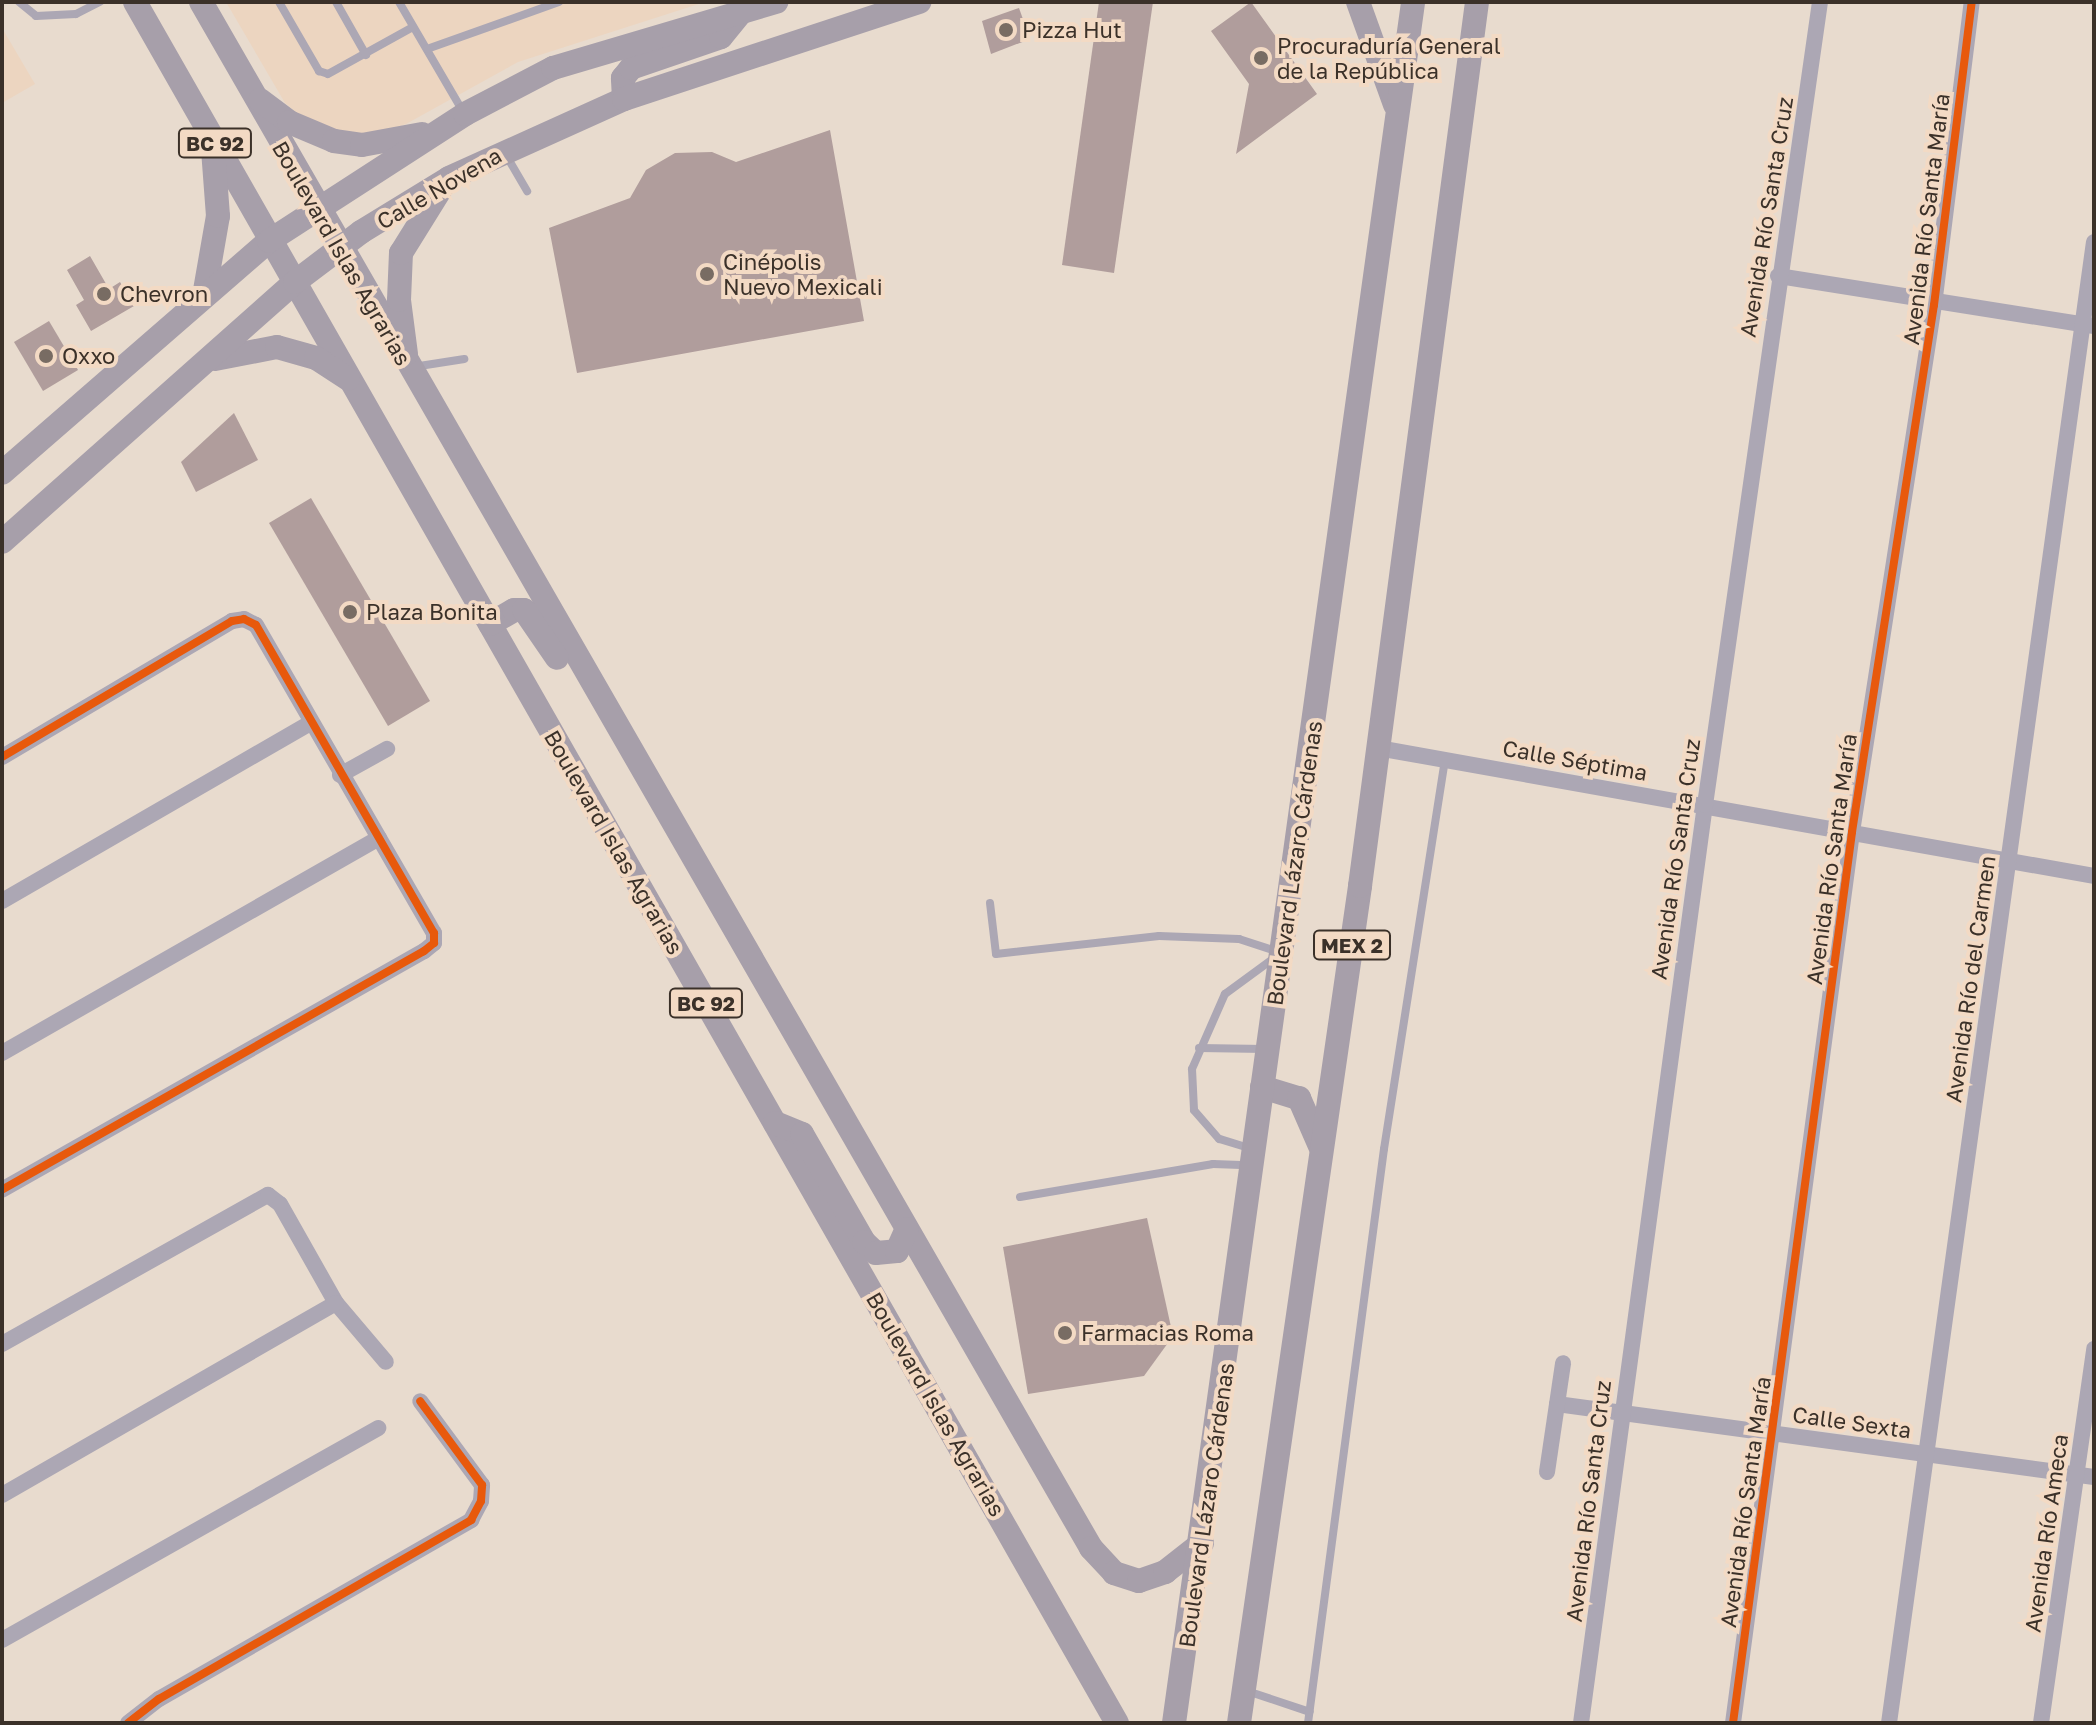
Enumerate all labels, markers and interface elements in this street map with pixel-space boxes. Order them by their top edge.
place label: Pizza Hut [1022,17,1122,43]
marker: Pizza Hut [997,21,1015,39]
place label: Procuraduría General de la República [1277,32,1501,84]
marker: Procuraduría General de la República [1252,49,1270,67]
street label: Avenida Río Santa María [1897,92,1955,346]
street label: Avenida Río Santa Cruz [1734,95,1798,339]
road number: BC 92 [177,127,253,159]
street label: Boulevard Islas Agrarias [267,136,417,370]
street label: Calle Novena [372,142,506,234]
place label: Cinépolis Nuevo Mexicali [723,248,883,300]
marker: Cinépolis Nuevo Mexicali [698,265,716,283]
place label: Chevron [120,281,208,307]
marker: Chevron [95,285,113,303]
place label: Oxxo [62,343,115,369]
marker: Oxxo [37,347,55,365]
place label: Plaza Bonita [366,599,498,625]
marker: Plaza Bonita [341,603,359,621]
street label: Boulevard Lázaro Cárdenas [1261,719,1327,1007]
street label: Boulevard Islas Agrarias [539,725,689,959]
street label: Avenida Río Santa María [1800,732,1862,986]
street label: Calle Séptima [1501,734,1649,786]
street label: Avenida Río Santa Cruz [1645,737,1705,981]
street label: Avenida Río del Carmen [1940,854,2000,1104]
road number: MEX 2 [1312,929,1392,961]
road number: BC 92 [668,987,744,1019]
street label: Boulevard Islas Agrarias [861,1287,1011,1521]
place label: Farmacias Roma [1081,1320,1254,1346]
marker: Farmacias Roma [1056,1324,1074,1342]
street label: Boulevard Lázaro Cárdenas [1173,1361,1239,1649]
street label: Avenida Río Santa María [1714,1375,1776,1629]
street label: Avenida Río Santa Cruz [1560,1379,1616,1623]
street label: Calle Sexta [1791,1401,1913,1443]
street label: Avenida Río Ameca [2019,1432,2073,1634]

